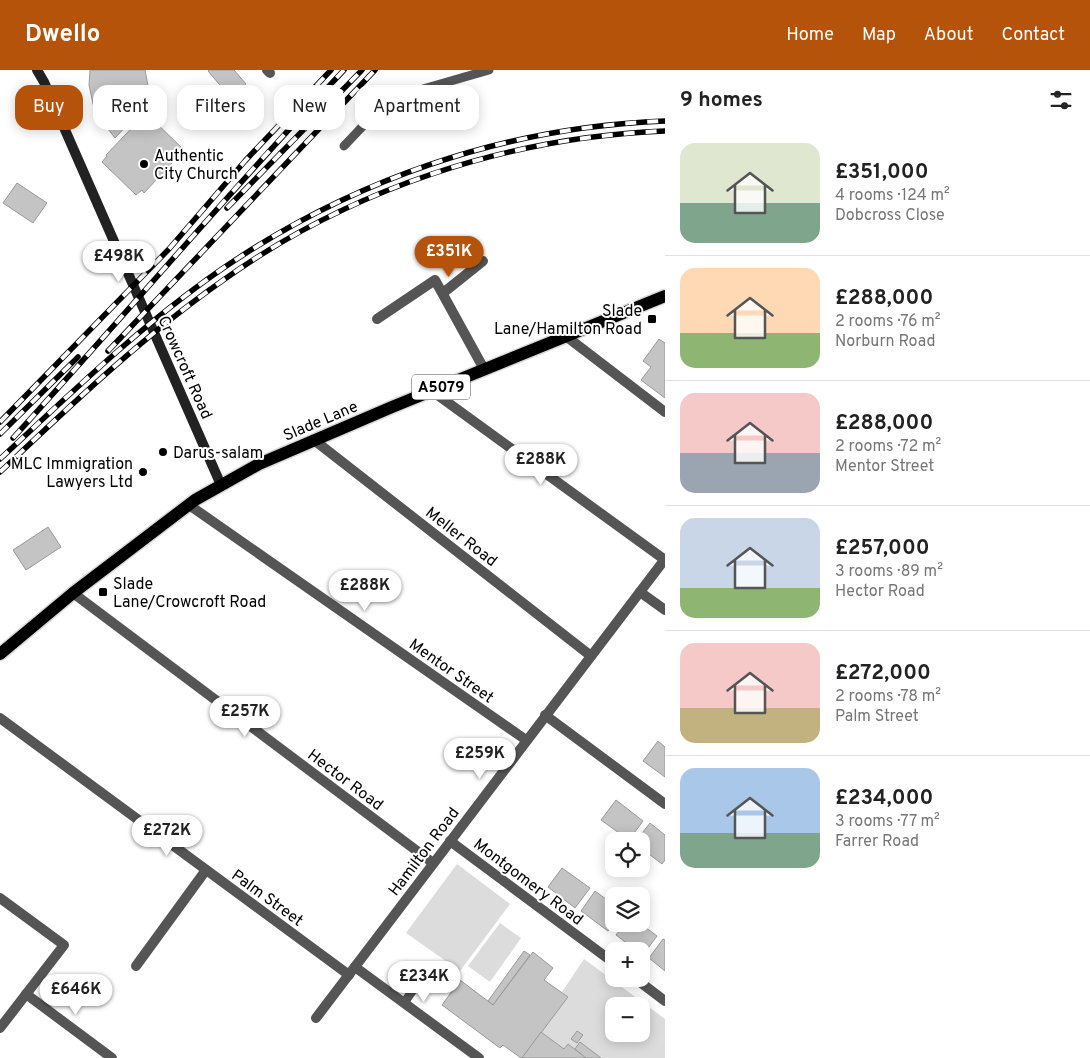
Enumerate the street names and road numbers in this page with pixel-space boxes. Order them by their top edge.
street label: Crowcroft Road [152,313,216,423]
road number: A5079 [412,374,470,400]
street label: Slade Lane [280,397,361,447]
street label: Meller Road [421,503,501,572]
street label: Mentor Street [404,635,497,708]
street label: Hector Road [303,746,387,816]
street label: Hamilton Road [385,804,464,900]
street label: Montgomery Road [469,835,587,930]
street label: Palm Street [227,866,307,931]

